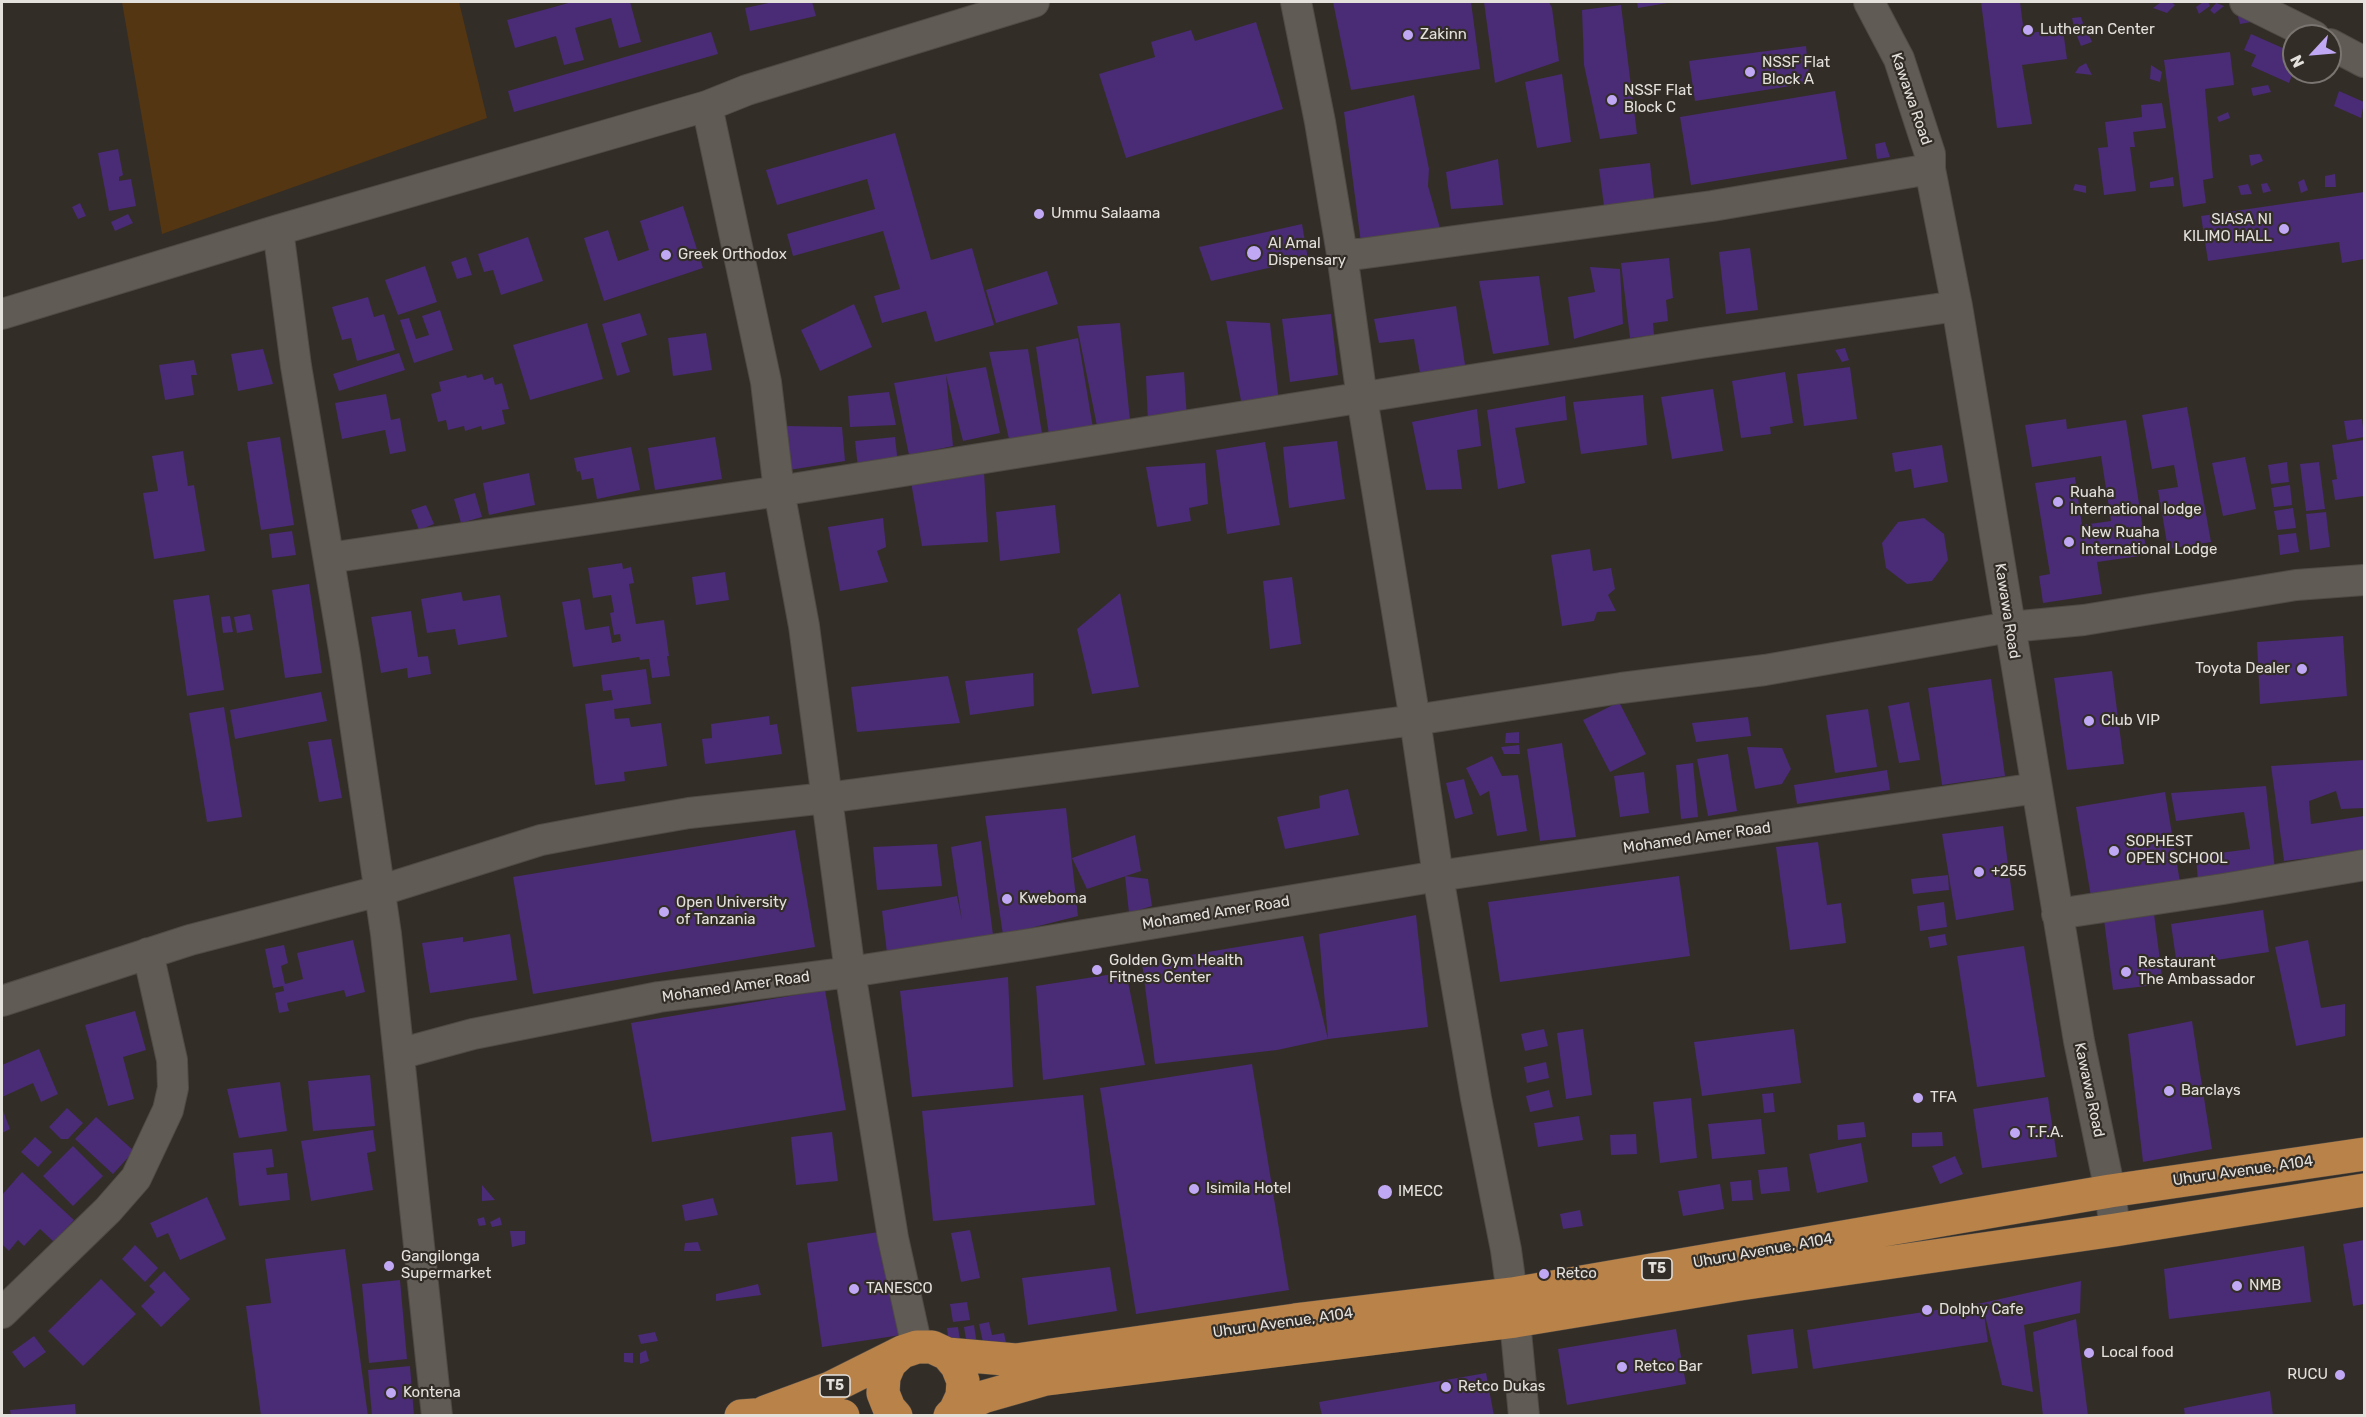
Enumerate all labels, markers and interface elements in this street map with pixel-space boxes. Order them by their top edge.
place label: Lutheran Center [2040,21,2155,39]
marker: Lutheran Center [2021,23,2035,37]
north arrow [2282,24,2342,84]
place label: Zakinn [1420,26,1467,44]
marker: Zakinn [1401,28,1415,42]
street label: Kawawa Road [1887,50,1935,148]
text: N [2286,52,2308,71]
place label: NSSF Flat Block A [1762,54,1830,89]
marker: NSSF Flat Block A [1743,65,1757,79]
place label: NSSF Flat Block C [1624,82,1692,117]
marker: NSSF Flat Block C [1605,93,1619,107]
place label: Ummu Salaama [1051,205,1160,223]
marker: Ummu Salaama [1032,207,1046,221]
place label: SIASA NI KILIMO HALL [2183,211,2272,246]
marker: SIASA NI KILIMO HALL [2277,222,2291,236]
place label: Al Amal Dispensary [1268,235,1346,270]
marker: Al Amal Dispensary [1245,244,1263,262]
place label: Greek Orthodox [678,246,787,264]
marker: Greek Orthodox [659,248,673,262]
place label: Ruaha International lodge [2070,484,2202,519]
marker: Ruaha International lodge [2051,495,2065,509]
place label: New Ruaha International Lodge [2081,524,2217,559]
marker: New Ruaha International Lodge [2062,535,2076,549]
street label: Kawawa Road [1991,562,2023,660]
place label: Toyota Dealer [2195,660,2290,678]
marker: Toyota Dealer [2295,662,2309,676]
place label: Club VIP [2101,712,2160,730]
marker: Club VIP [2082,714,2096,728]
street label: Mohamed Amer Road [1622,819,1772,857]
place label: SOPHEST OPEN SCHOOL [2126,833,2228,868]
marker: SOPHEST OPEN SCHOOL [2107,844,2121,858]
place label: +255 [1991,863,2027,881]
marker: +255 [1972,865,1986,879]
place label: Kweboma [1019,890,1087,908]
marker: Kweboma [1000,892,1014,906]
street label: Mohamed Amer Road [1141,892,1291,934]
place label: Open University of Tanzania [676,894,787,929]
marker: Open University of Tanzania [657,905,671,919]
place label: Golden Gym Health Fitness Center [1109,952,1243,987]
place label: Restaurant The Ambassador [2138,954,2255,989]
marker: Golden Gym Health Fitness Center [1090,963,1104,977]
marker: Restaurant The Ambassador [2119,965,2133,979]
street label: Mohamed Amer Road [661,968,811,1006]
street label: Kawawa Road [2070,1041,2108,1139]
place label: Barclays [2181,1082,2241,1100]
marker: Barclays [2162,1084,2176,1098]
place label: TFA [1930,1089,1957,1107]
marker: TFA [1911,1091,1925,1105]
place label: T.F.A. [2027,1124,2064,1142]
marker: T.F.A. [2008,1126,2022,1140]
street label: Uhuru Avenue, A104 [2172,1152,2314,1190]
place label: Isimila Hotel [1206,1180,1291,1198]
marker: Isimila Hotel [1187,1182,1201,1196]
marker: IMECC [1376,1183,1394,1201]
place label: IMECC [1398,1183,1443,1201]
street label: Uhuru Avenue, A104 [1692,1230,1834,1272]
place label: Gangilonga Supermarket [401,1248,491,1283]
road number: T5 [1642,1258,1672,1280]
marker: Gangilonga Supermarket [382,1259,396,1273]
place label: Retco [1556,1265,1597,1283]
marker: Retco [1537,1267,1551,1281]
place label: NMB [2249,1277,2281,1295]
marker: NMB [2230,1279,2244,1293]
place label: TANESCO [866,1280,933,1298]
marker: TANESCO [847,1282,861,1296]
place label: Dolphy Cafe [1939,1301,2024,1319]
marker: Dolphy Cafe [1920,1303,1934,1317]
street label: Uhuru Avenue, A104 [1212,1304,1354,1342]
place label: Local food [2101,1344,2174,1362]
marker: Local food [2082,1346,2096,1360]
place label: Retco Bar [1634,1358,1703,1376]
marker: Retco Bar [1615,1360,1629,1374]
place label: RUCU [2287,1366,2328,1384]
marker: RUCU [2333,1368,2347,1382]
road number: T5 [820,1375,850,1397]
place label: Retco Dukas [1458,1378,1545,1396]
marker: Retco Dukas [1439,1380,1453,1394]
place label: Kontena [403,1384,461,1402]
marker: Kontena [384,1386,398,1400]

